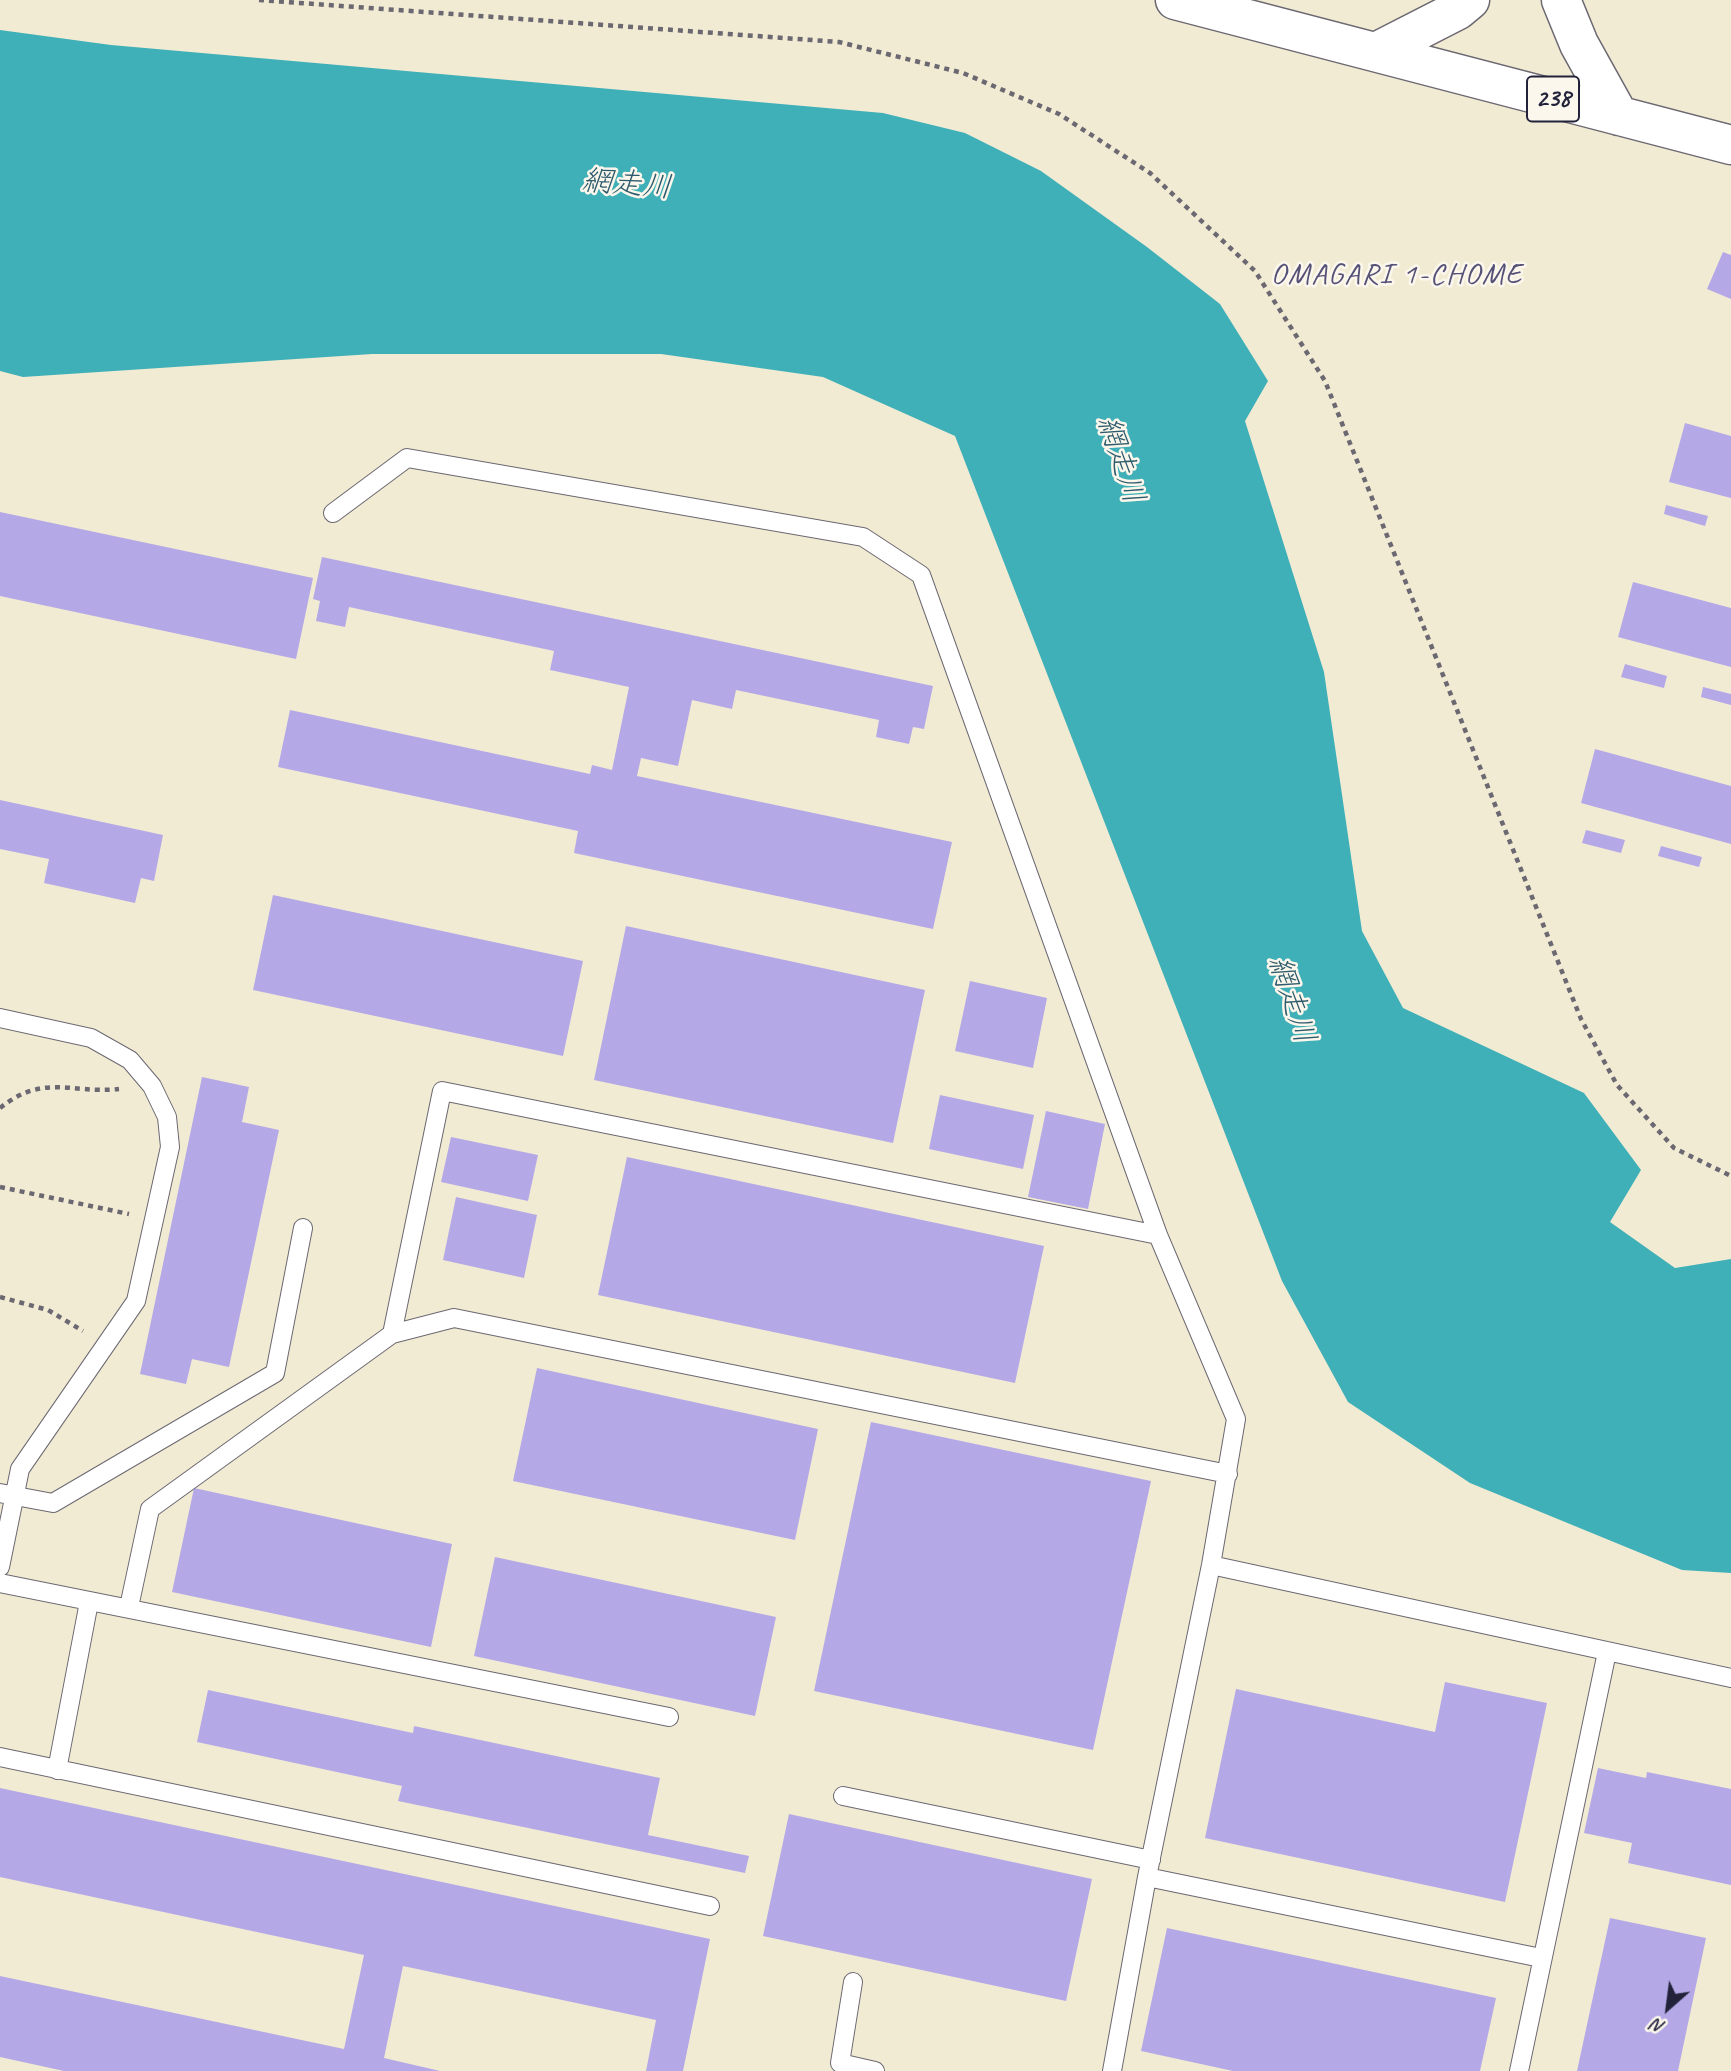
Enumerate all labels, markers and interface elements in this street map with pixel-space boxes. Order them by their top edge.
road number: 238 [1527,76,1579,122]
water label: 網走川 [581,163,673,207]
district label: OMAGARI 1-CHOME [1274,257,1520,293]
water label: 網走川 [1089,412,1151,508]
water label: 網走川 [1260,952,1322,1048]
north arrow [1633,1973,1703,2043]
text: N [1647,2013,1669,2040]

